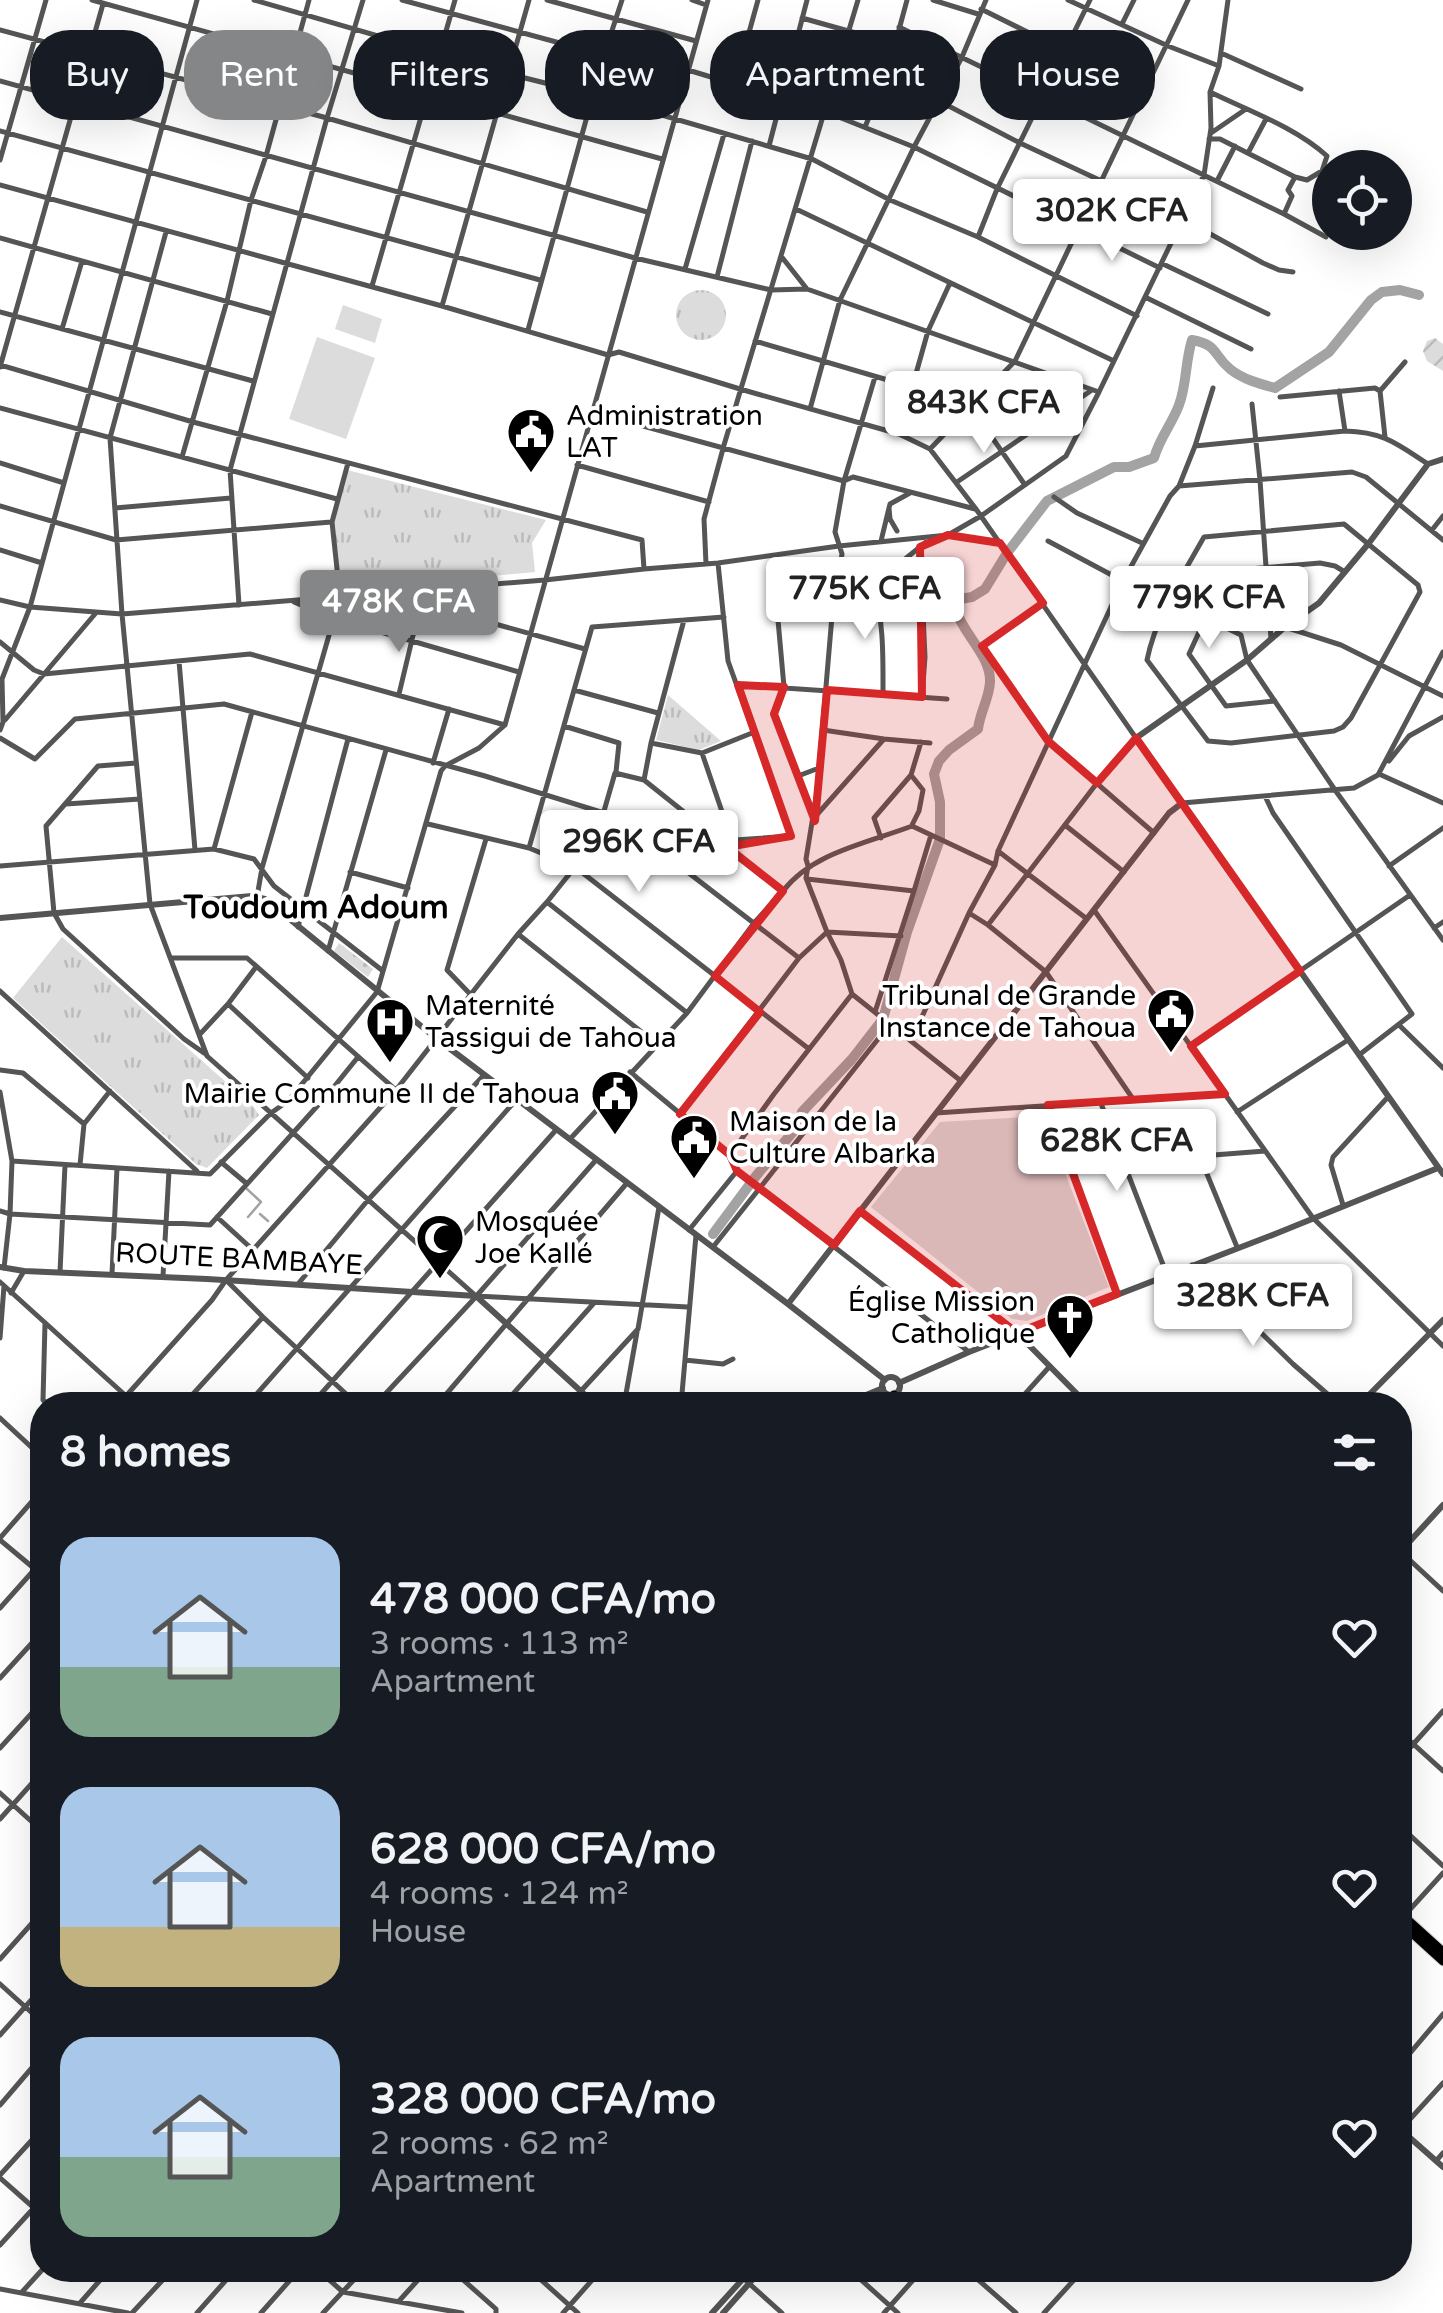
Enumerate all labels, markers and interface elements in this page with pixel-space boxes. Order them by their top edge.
chip: Buy [30,30,164,120]
chip: Rent [184,30,333,120]
chip: Filters [353,30,525,120]
chip: New [545,30,690,120]
chip: Apartment [710,30,960,120]
chip: House [980,30,1155,120]
map controls [1312,150,1412,250]
button: locate [1312,150,1412,250]
pin: 302K CFA [1009,179,1215,264]
text: 302K CFA [1035,192,1189,230]
pin: 843K CFA [881,371,1087,456]
text: 843K CFA [907,384,1061,422]
place label: Administration LAT [566,399,763,465]
public building icon: Administration LAT [505,406,557,474]
pin: 775K CFA [762,557,968,642]
pin: 779K CFA [1106,566,1312,651]
pin: 478K CFA [296,570,502,655]
text: 775K CFA [788,570,942,608]
text: 779K CFA [1132,579,1286,617]
text: 478K CFA [322,583,476,621]
pin: 296K CFA [536,810,742,895]
text: 296K CFA [562,823,716,861]
district label: Toudoum Adoum [182,889,449,927]
place label: Tribunal de Grande Instance de Tahoua [878,979,1136,1045]
public building icon: Tribunal de Grande Instance de Tahoua [1145,986,1197,1054]
place label: Maternité Tassigui de Tahoua [425,989,677,1055]
hospital icon: Maternité Tassigui de Tahoua [364,996,416,1064]
public building icon: Mairie Commune II de Tahoua [589,1068,641,1136]
place label: Mairie Commune II de Tahoua [183,1077,580,1111]
place label: Maison de la Culture Albarka [729,1105,936,1171]
pin: 628K CFA [1014,1109,1220,1194]
public building icon: Maison de la Culture Albarka [668,1112,720,1180]
text: 628K CFA [1040,1122,1194,1160]
place label: Mosquée Joe Kallé [475,1205,599,1271]
mosque icon: Mosquée Joe Kallé [414,1212,466,1280]
street label: ROUTE BAMBAYE [114,1236,364,1282]
pin: 328K CFA [1150,1264,1356,1349]
text: 328K CFA [1176,1277,1330,1315]
place label: Église Mission Catholique [848,1285,1035,1351]
church icon: Église Mission Catholique [1044,1292,1096,1360]
icon: filters [1327,1425,1382,1480]
text: 8 homes [60,1427,231,1478]
text: 478 000 CFA/mo [370,1574,716,1625]
icon: home [140,1577,260,1697]
icon: heart [1327,1610,1382,1665]
text: 3 rooms · 113 m² [370,1625,629,1663]
text: Apartment [370,1663,535,1701]
text: 628 000 CFA/mo [370,1824,716,1875]
icon: home [140,1827,260,1947]
icon: heart [1327,1860,1382,1915]
text: 4 rooms · 124 m² [370,1875,629,1913]
text: House [370,1913,466,1951]
text: 328 000 CFA/mo [370,2074,716,2125]
icon: home [140,2077,260,2197]
icon: heart [1327,2110,1382,2165]
text: 2 rooms · 62 m² [370,2125,609,2163]
text: Apartment [370,2163,535,2201]

